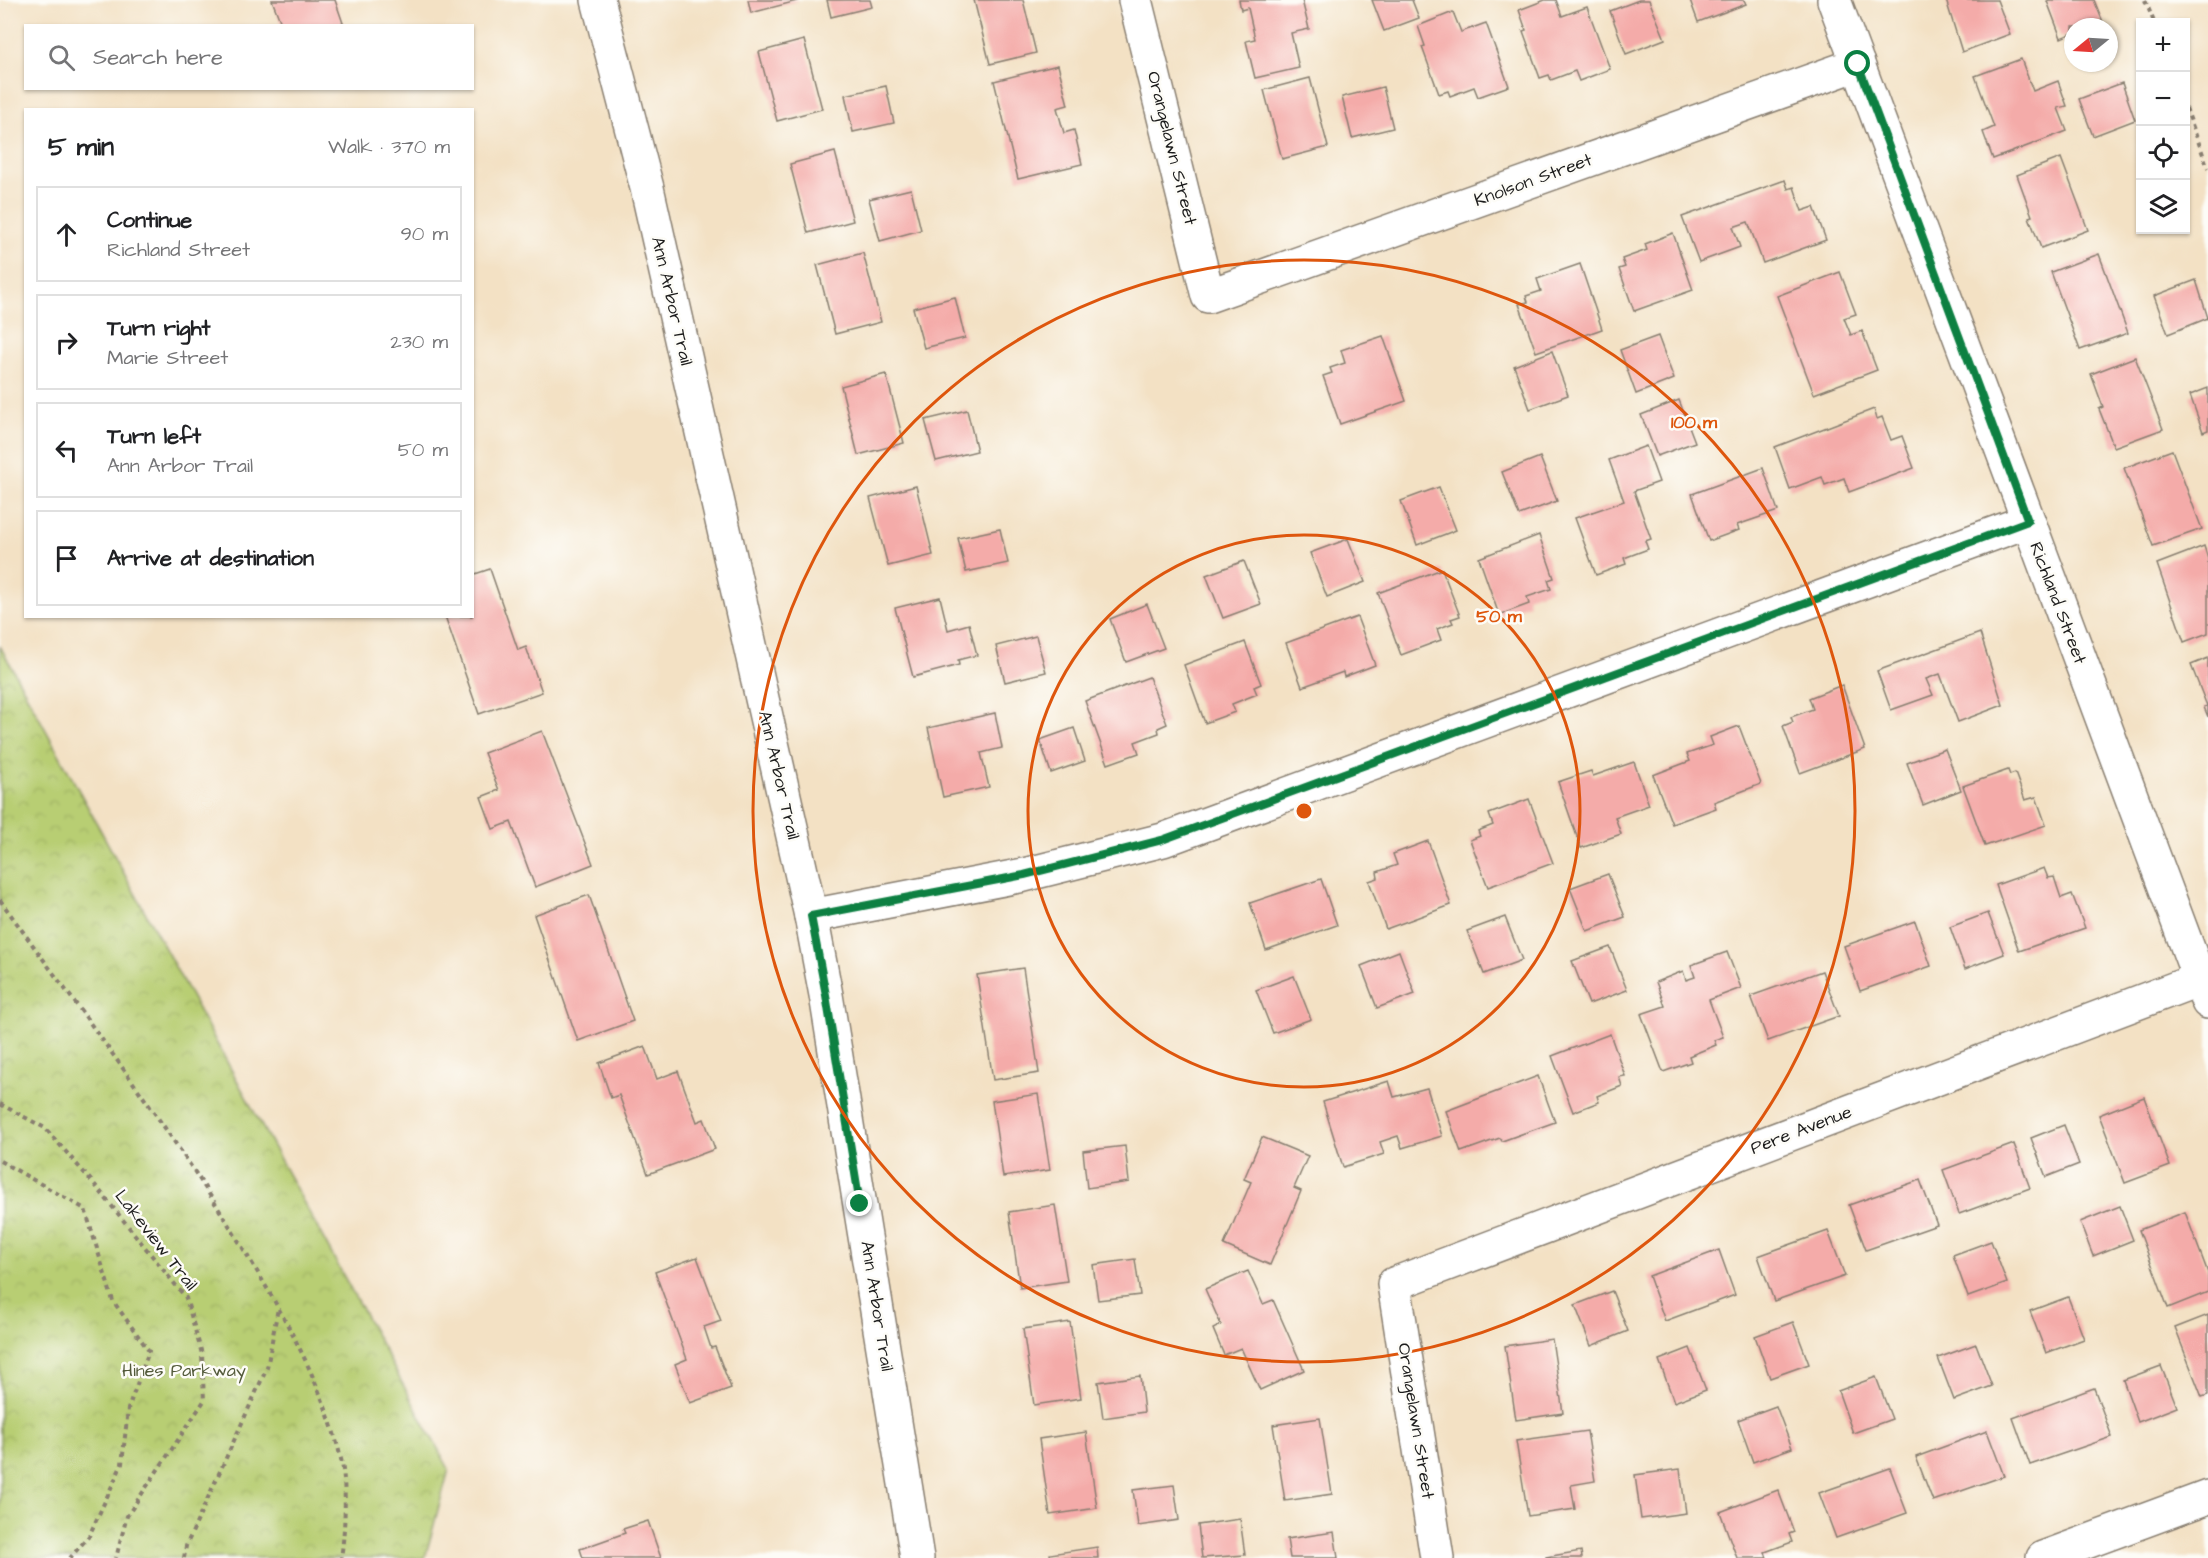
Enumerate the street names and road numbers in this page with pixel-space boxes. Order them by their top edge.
street label: Orangelawn Street [1140,69,1203,228]
street label: Knolson Street [1471,147,1596,213]
street label: Ann Arbor Trail [645,234,699,368]
street label: Richland Street [2023,538,2093,668]
street label: Ann Arbor Trail [752,708,806,842]
street label: Pere Avenue [1747,1099,1855,1161]
street label: Lakeview Trail [109,1184,203,1296]
street label: Ann Arbor Trail [854,1239,900,1373]
street label: Orangelawn Street [1390,1341,1441,1502]

